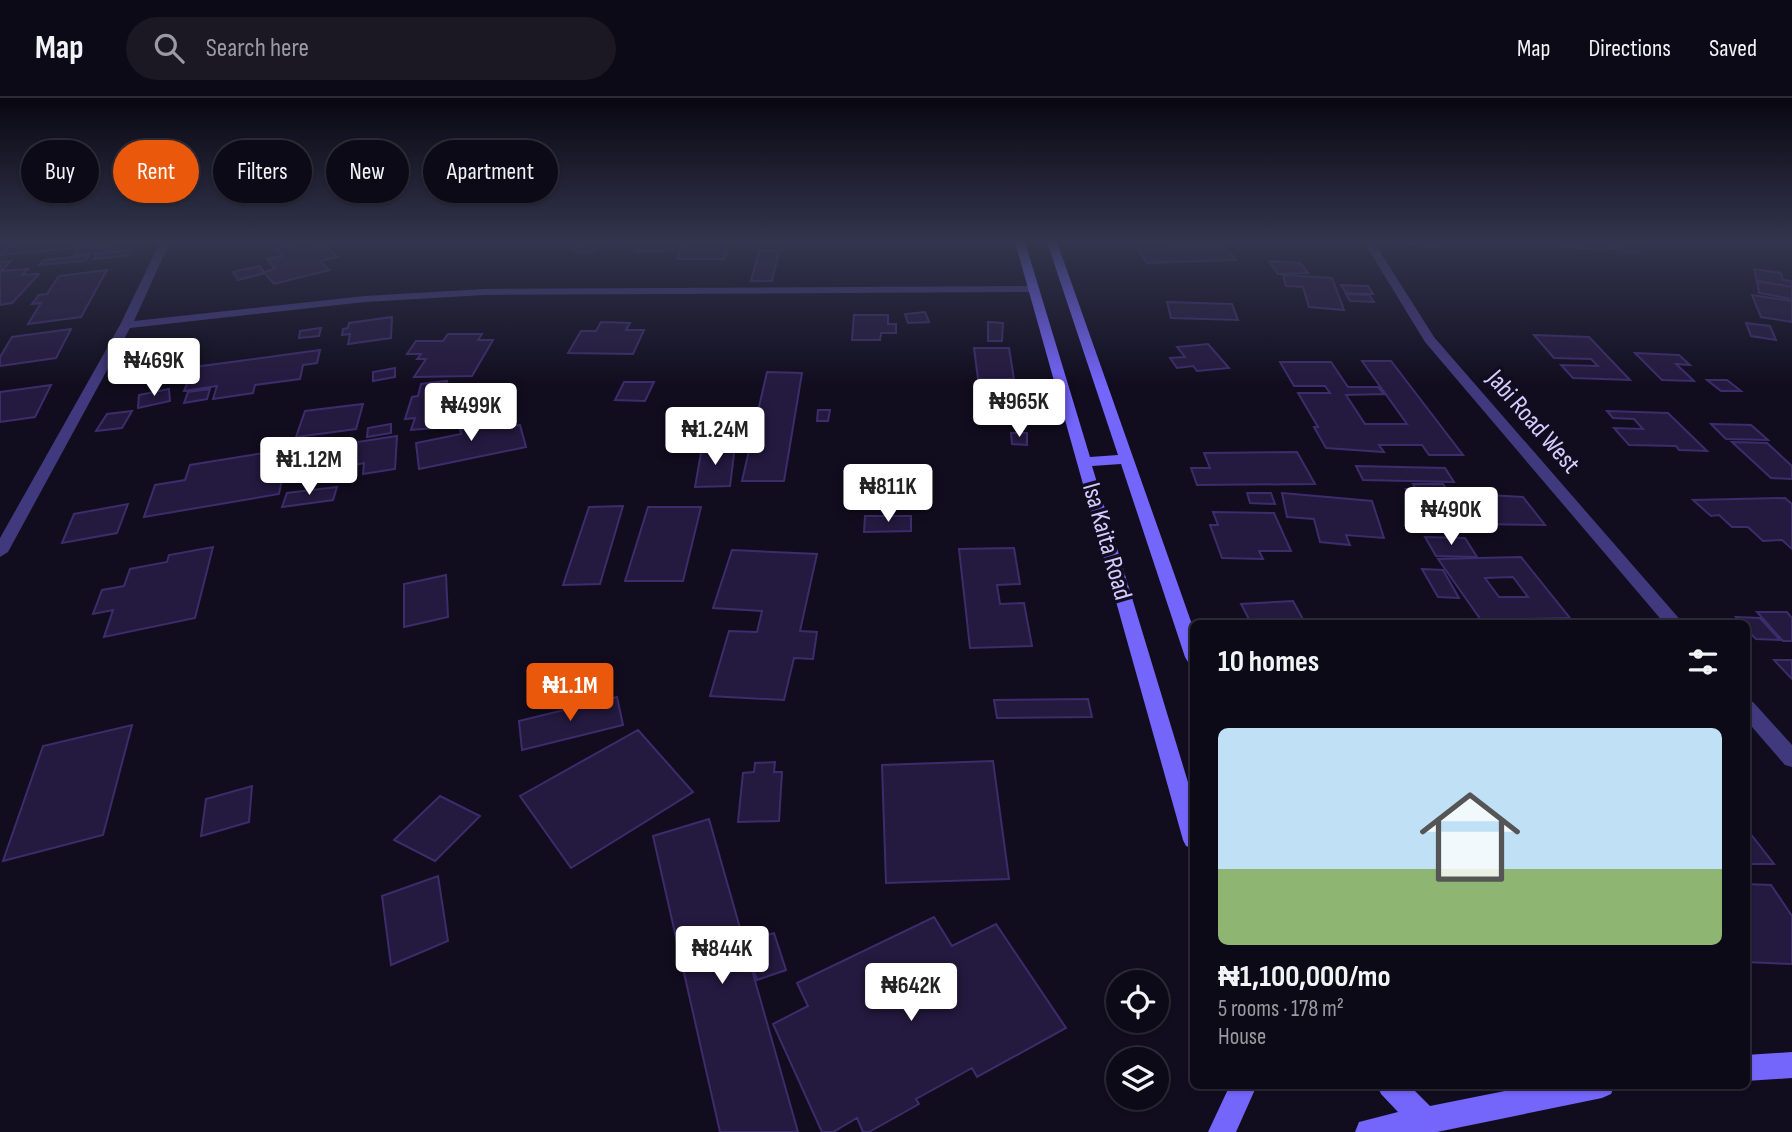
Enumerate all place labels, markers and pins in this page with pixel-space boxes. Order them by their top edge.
pin: ₦469K [105,338,203,398]
pin: ₦965K [970,380,1068,439]
pin: ₦499K [422,384,520,443]
pin: ₦1.24M [658,408,772,467]
pin: ₦1.12M [252,438,366,497]
pin: ₦811K [839,464,937,524]
pin: ₦490K [1402,488,1500,547]
pin: ₦1.1M [521,664,619,723]
pin: ₦844K [673,926,771,986]
pin: ₦642K [862,964,960,1023]

